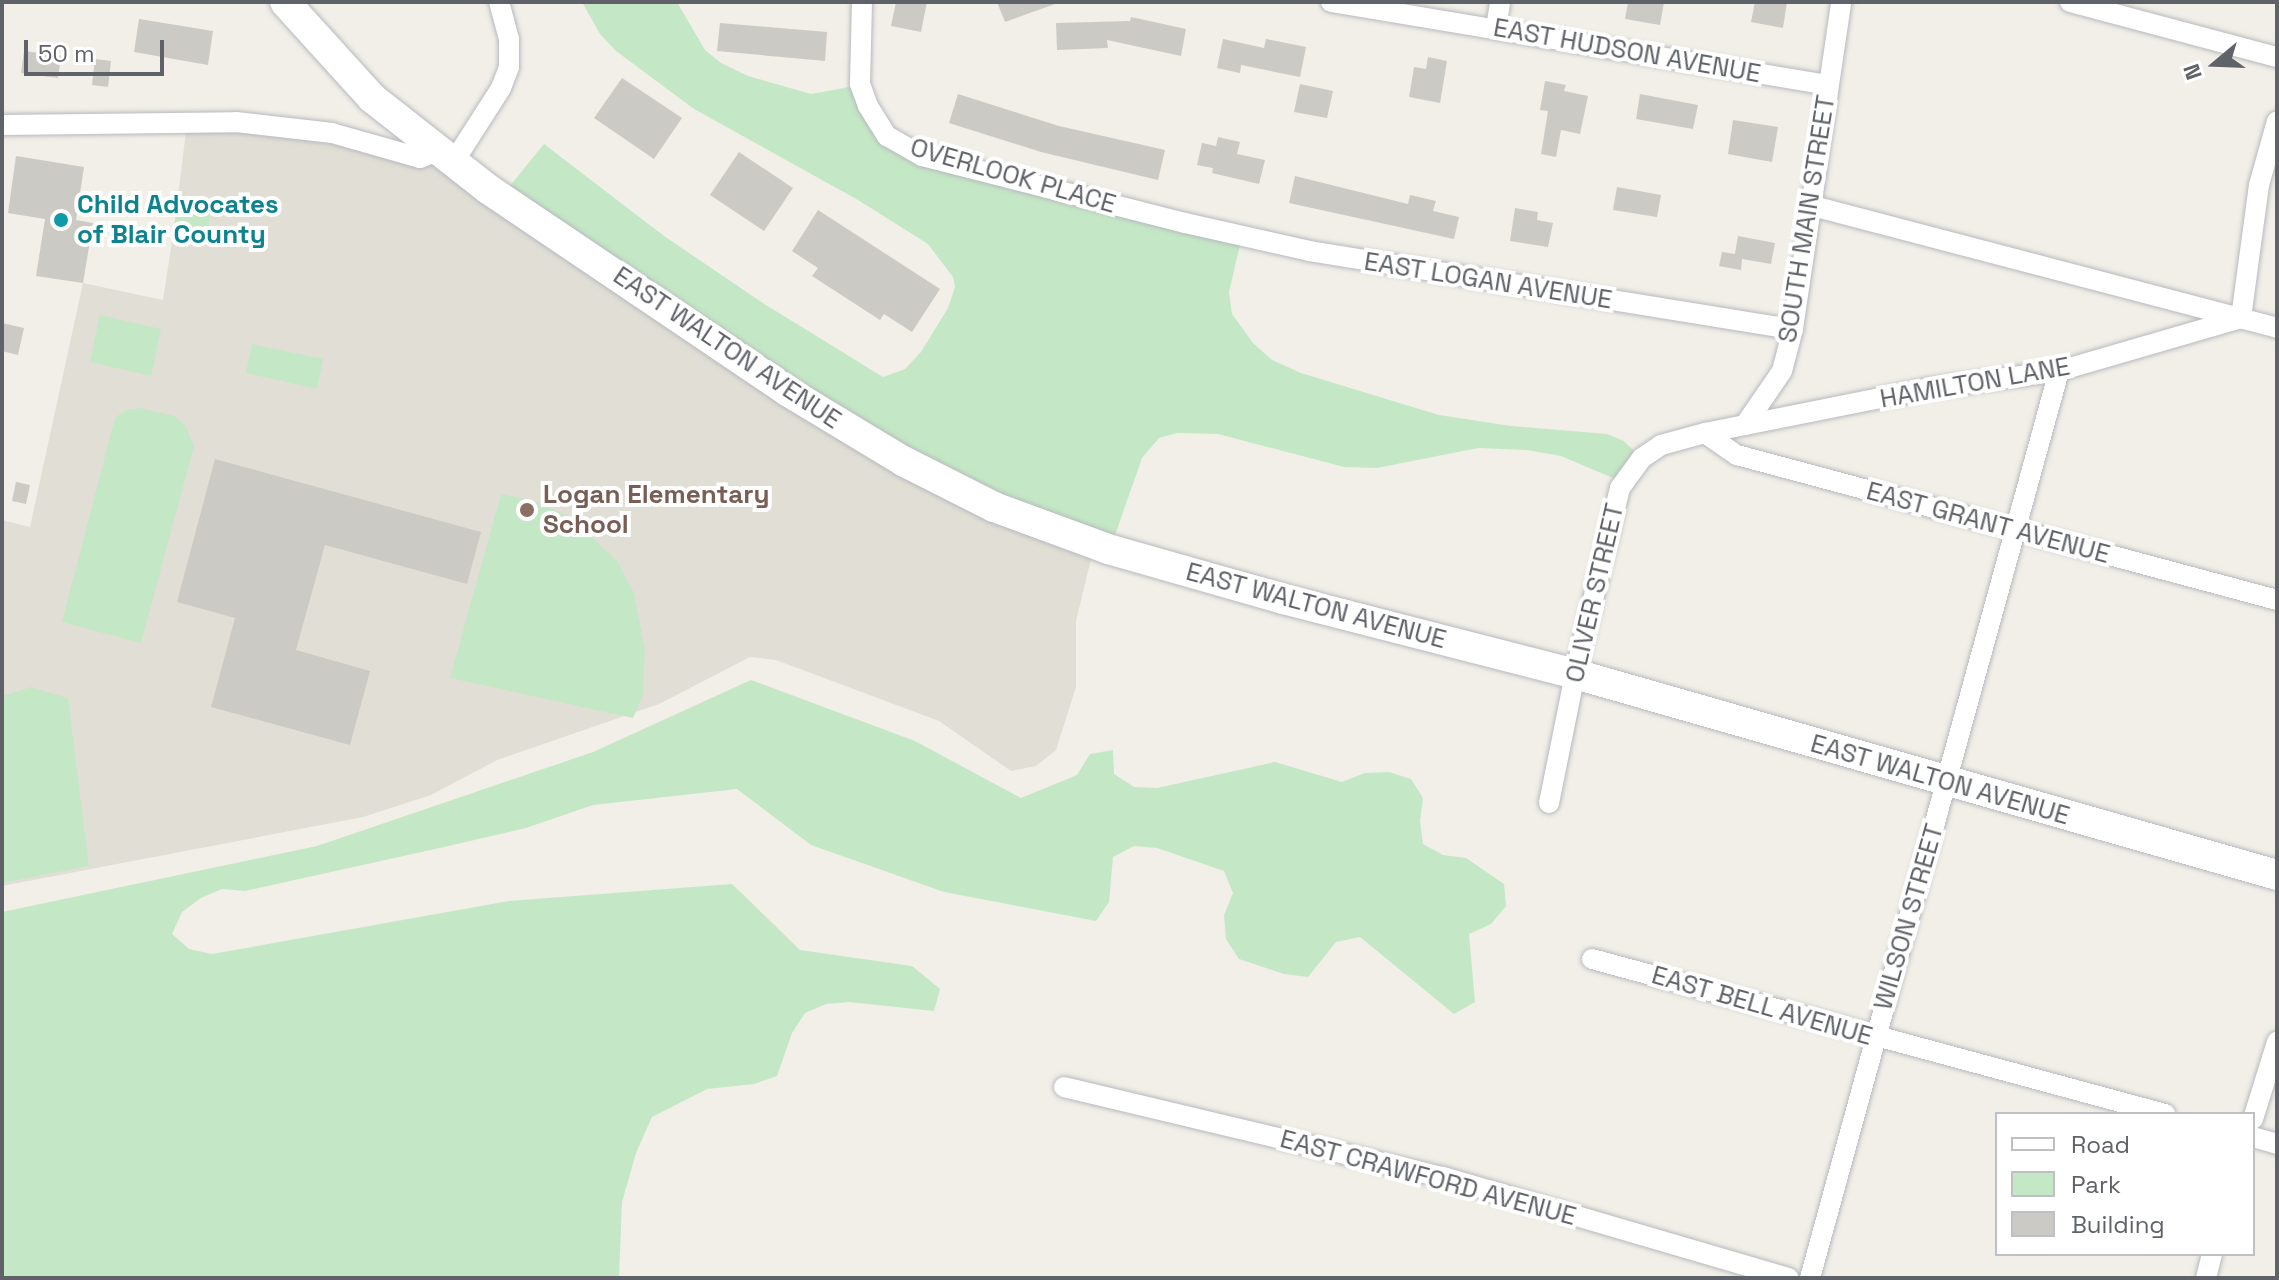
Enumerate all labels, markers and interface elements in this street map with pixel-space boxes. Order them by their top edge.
street label: EAST HUDSON AVENUE [1490,12,1764,90]
scale bar [28,24,168,74]
north arrow [2175,24,2255,104]
text: 50 m [38,38,95,69]
text: N [2177,60,2208,83]
street label: SOUTH MAIN STREET [1772,93,1842,345]
street label: OVERLOOK PLACE [907,132,1119,220]
place label: Child Advocates of Blair County [77,189,279,250]
marker: Child Advocates of Blair County [52,211,70,229]
street label: EAST LOGAN AVENUE [1361,246,1615,316]
street label: EAST WALTON AVENUE [607,260,847,436]
street label: HAMILTON LANE [1878,351,2072,415]
street label: EAST GRANT AVENUE [1862,475,2114,571]
place label: Logan Elementary School [543,479,770,540]
street label: OLIVER STREET [1559,500,1631,686]
marker: Logan Elementary School [518,501,536,519]
street label: EAST WALTON AVENUE [1182,556,1450,656]
street label: EAST WALTON AVENUE [1806,728,2074,832]
street label: WILSON STREET [1868,820,1950,1014]
street label: EAST BELL AVENUE [1647,959,1877,1053]
legend [1995,1112,2255,1256]
street label: EAST CRAWFORD AVENUE [1276,1123,1580,1233]
text: Road [2071,1129,2130,1160]
text: Park [2071,1169,2121,1200]
text: Building [2071,1209,2165,1240]

